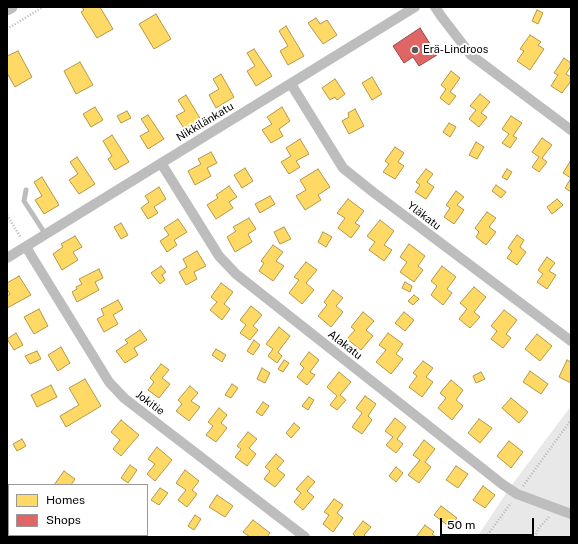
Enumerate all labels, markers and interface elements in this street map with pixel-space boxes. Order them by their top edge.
place label: Erä-Lindroos [423,43,488,57]
marker: Erä-Lindroos [410,45,420,55]
street label: Nikkilänkatu [174,100,236,144]
street label: Yläkatu [405,199,443,233]
street label: Alakatu [325,328,365,362]
street label: Jokitie [133,388,167,418]
legend [8,484,148,536]
text: Homes [46,493,85,507]
scale bar [442,510,536,536]
text: Shops [46,513,81,527]
text: 50 m [447,518,475,532]

